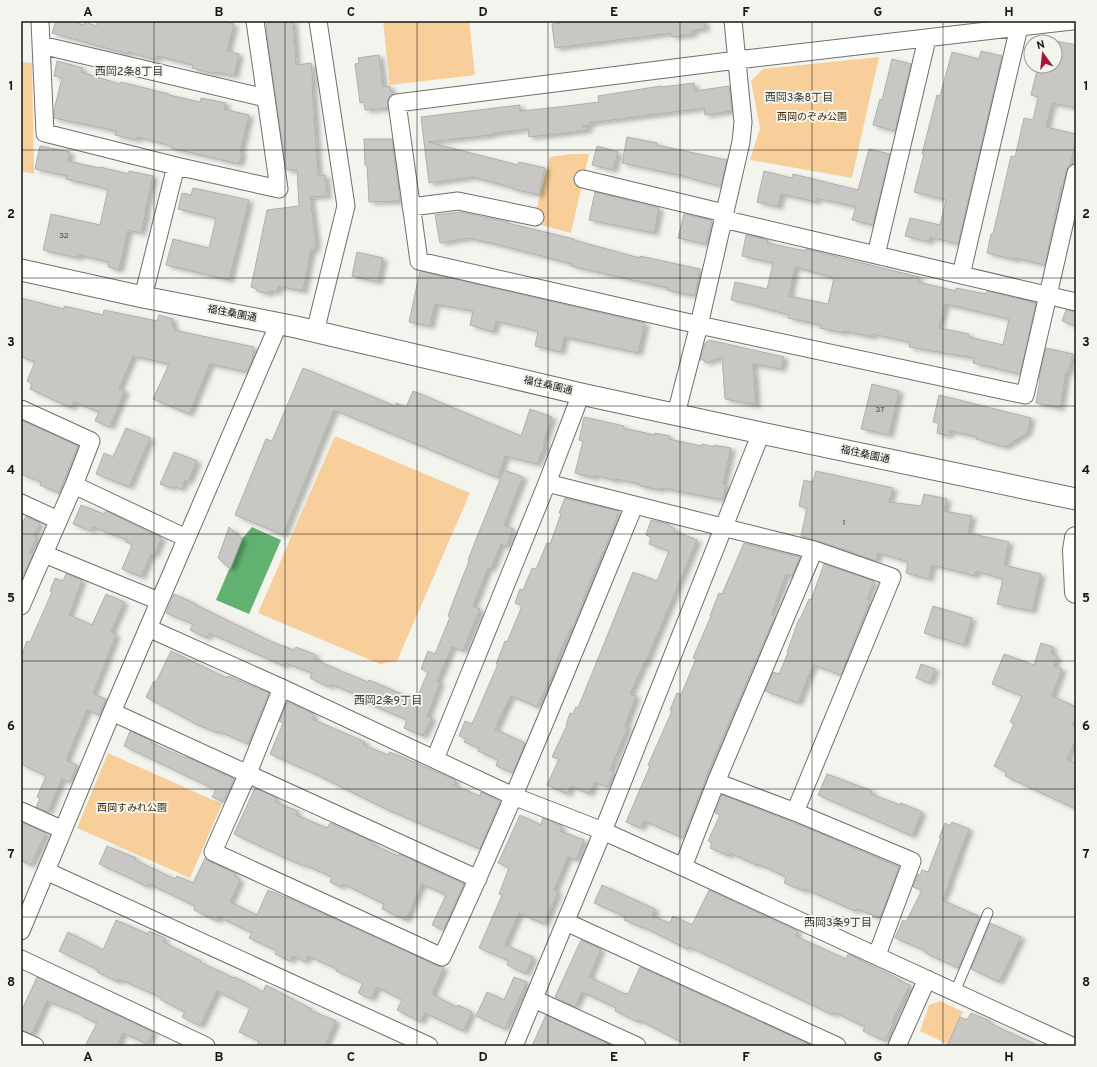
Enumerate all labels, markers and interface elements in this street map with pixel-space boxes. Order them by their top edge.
text: A [83,5,93,21]
text: B [215,5,224,21]
text: C [347,5,355,21]
text: D [478,5,488,21]
text: E [610,5,618,21]
text: F [742,5,750,21]
text: G [874,5,883,21]
text: H [1004,5,1014,21]
north arrow [1023,34,1063,74]
text: N [1035,38,1046,53]
district label: 西岡2条8丁目 [95,65,163,79]
text: 1 [8,79,14,95]
text: 1 [1083,79,1089,95]
district label: 西岡3条8丁目 [765,91,833,105]
park label: 西岡のぞみ公園 [777,111,847,124]
text: 2 [7,207,15,223]
text: 2 [1082,207,1090,223]
house number: 32 [59,231,69,241]
street label: 福住桑園通 [206,303,258,325]
text: 3 [7,335,15,351]
text: 3 [1082,335,1090,351]
street label: 福住桑園通 [522,374,574,398]
house number: 37 [876,405,884,415]
street label: 福住桑園通 [839,443,891,467]
text: 4 [7,463,15,479]
text: 4 [1082,463,1090,479]
house number: 1 [843,518,845,528]
text: 5 [7,591,15,607]
text: 5 [1082,591,1090,607]
district label: 西岡2条9丁目 [354,694,422,708]
text: 6 [7,719,15,735]
text: 6 [1082,719,1090,735]
park label: 西岡すみれ公園 [97,802,167,815]
text: 7 [8,847,15,863]
text: 7 [1083,847,1090,863]
district label: 西岡3条9丁目 [804,916,872,930]
text: 8 [7,975,15,991]
text: 8 [1082,975,1090,991]
text: A [83,1050,93,1066]
text: B [215,1050,224,1066]
text: C [347,1050,355,1066]
text: D [478,1050,488,1066]
text: E [610,1050,618,1066]
text: F [742,1050,750,1066]
text: G [874,1050,883,1066]
text: H [1004,1050,1014,1066]

